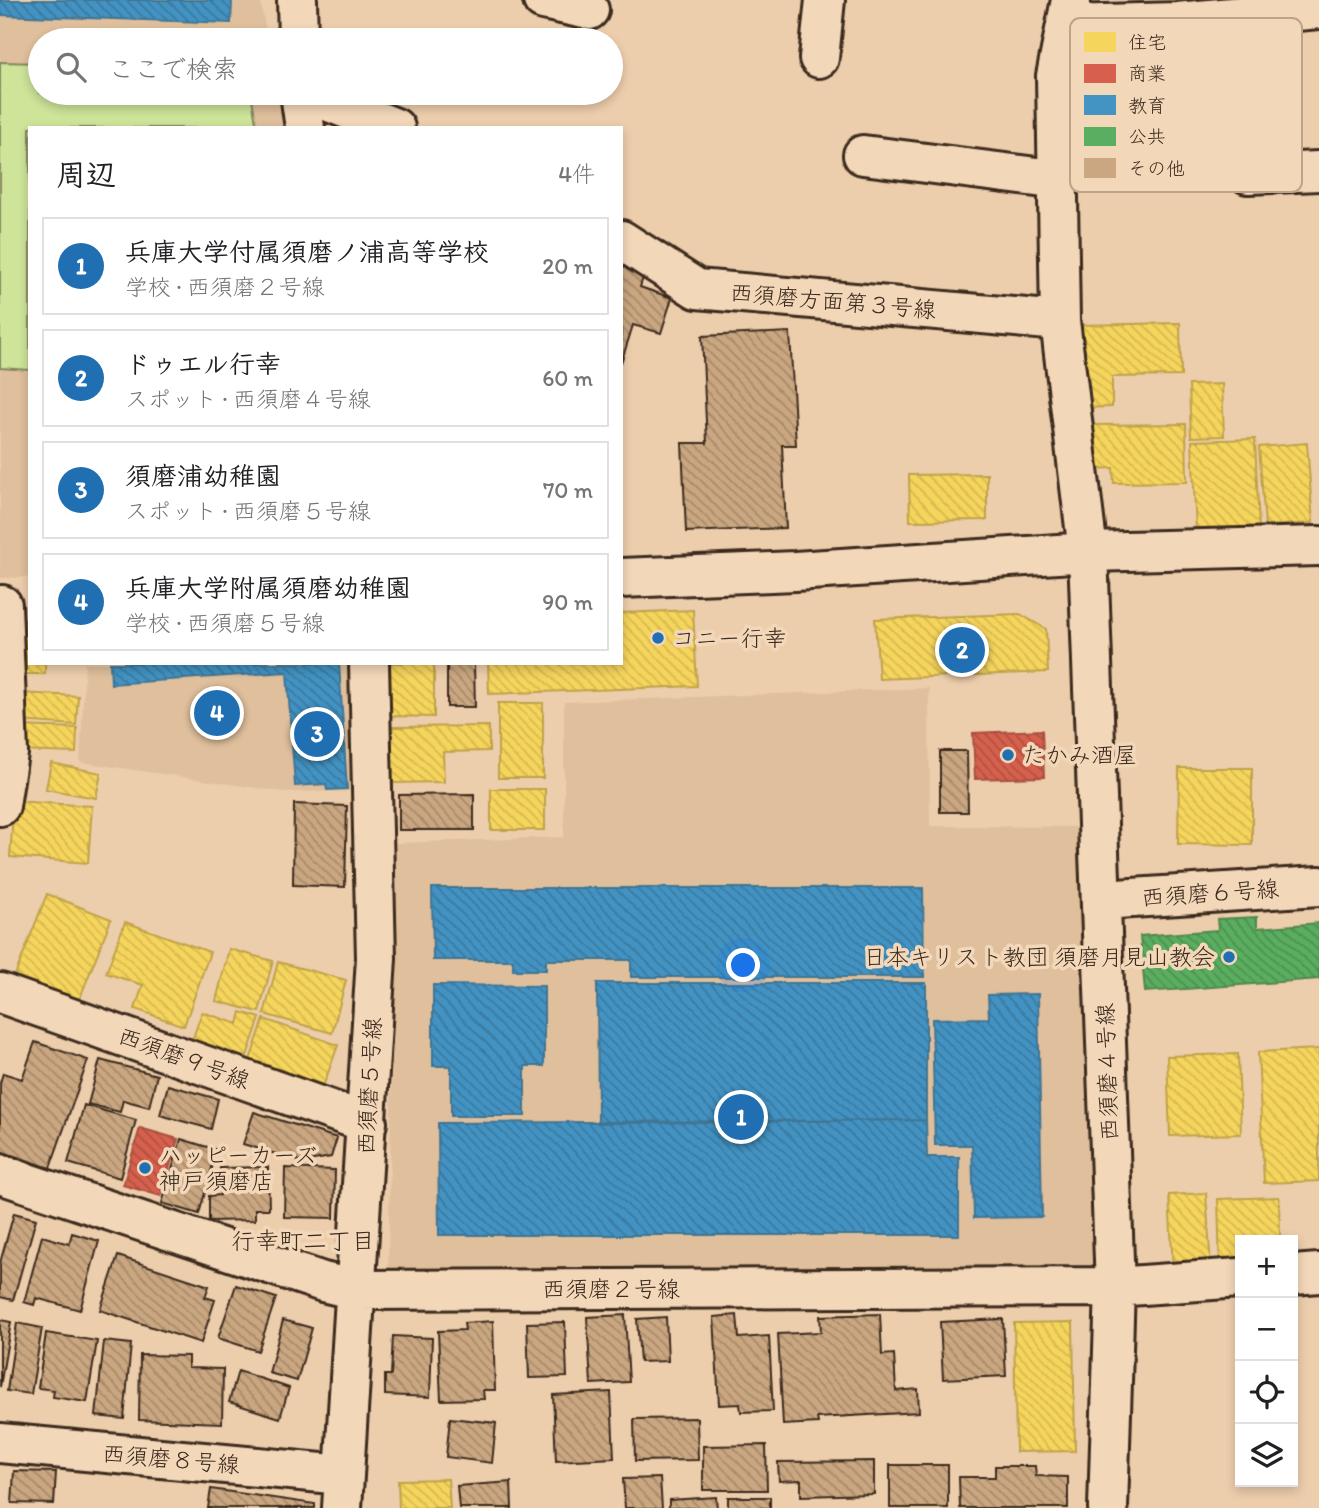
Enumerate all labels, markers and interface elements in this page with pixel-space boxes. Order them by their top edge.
legend [1070,18,1302,192]
search box [28,28,623,105]
text: 住宅 [1128,31,1166,54]
icon: search [52,48,90,86]
text: ここで検索 [108,53,238,85]
text: 商業 [1128,62,1166,85]
text: 教育 [1128,94,1166,117]
text: 公共 [1128,125,1166,148]
text: 周辺 [56,156,116,193]
text: その他 [1128,157,1185,180]
text: 4件 [558,160,595,188]
text: 兵庫大学付属須磨ノ浦高等学校 [125,236,489,268]
text: 1 [76,252,86,280]
text: 20 m [542,252,593,280]
text: 学校 · 西須磨２号線 [125,273,325,301]
street label: 西須磨方面第３号線 [729,278,937,324]
text: ドゥエル行幸 [125,348,281,380]
text: 2 [75,364,87,392]
text: 60 m [542,364,593,392]
text: スポット · 西須磨４号線 [125,385,371,413]
text: 須磨浦幼稚園 [125,460,281,492]
text: 3 [75,476,87,504]
text: 70 m [543,476,593,504]
text: スポット · 西須磨５号線 [125,497,371,525]
text: 兵庫大学附属須磨幼稚園 [125,572,411,604]
text: 4 [74,588,88,616]
text: 90 m [542,588,593,616]
text: 学校 · 西須磨５号線 [125,609,325,637]
place label: コニー行幸 [672,624,787,652]
pin: 2 [939,624,985,676]
marker: コニー行幸 [650,630,666,646]
pin: 4 [194,687,240,739]
pin: 3 [294,708,340,760]
place label: たかみ酒屋 [1022,741,1137,769]
marker: たかみ酒屋 [1000,747,1016,763]
street label: 西須磨６号線 [1140,874,1280,912]
place label: 日本キリスト教団 須磨月見山教会 [863,943,1215,971]
your location [726,948,760,982]
marker: 日本キリスト教団 須磨月見山教会 [1221,949,1237,965]
street label: 西須磨４号線 [1091,1003,1123,1141]
street label: 西須磨５号線 [351,1016,387,1156]
street label: 西須磨９号線 [114,1021,254,1095]
pin: 1 [718,1091,764,1143]
place label: ハッピーカーズ 神戸須磨店 [159,1141,317,1195]
marker: ハッピーカーズ 神戸須磨店 [137,1160,153,1176]
district label: 行幸町二丁目 [231,1226,375,1255]
map controls [1235,1235,1298,1487]
button: + [1235,1235,1298,1298]
street label: 西須磨２号線 [542,1275,680,1303]
button: − [1235,1298,1298,1361]
button: locate [1235,1361,1298,1424]
button: layers [1235,1424,1298,1487]
street label: 西須磨８号線 [101,1439,241,1479]

